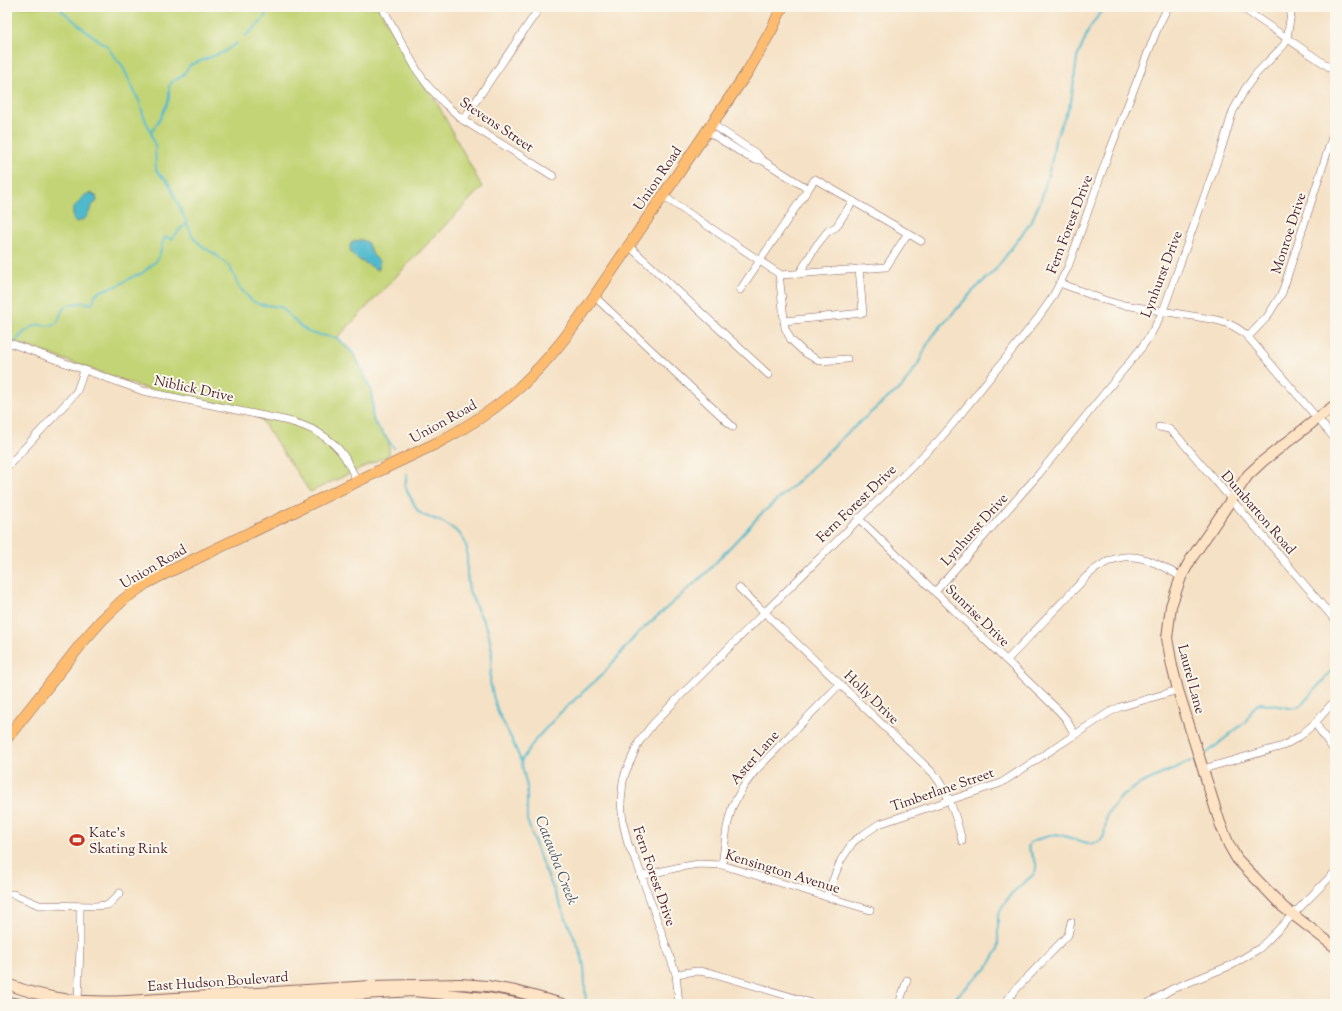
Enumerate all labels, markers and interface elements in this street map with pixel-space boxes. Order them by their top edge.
street label: Stevens Street [455,93,537,158]
street label: Union Road [630,143,688,215]
street label: Fern Forest Drive [1043,172,1099,277]
street label: Monroe Drive [1267,190,1312,277]
street label: Lynhurst Drive [1137,228,1189,321]
street label: Niblick Drive [152,372,235,408]
street label: Union Road [407,396,481,449]
street label: Fern Forest Drive [813,461,902,548]
street label: Dumbarton Road [1216,467,1300,560]
street label: Lynhurst Drive [937,490,1014,571]
street label: Union Road [117,541,191,595]
street label: Sunrise Drive [940,581,1013,652]
street label: Laurel Lane [1171,643,1209,716]
street label: Holly Drive [838,667,903,730]
street label: Aster Lane [726,727,785,790]
street label: Timberlane Street [888,764,997,818]
water label: Catawba Creek [529,813,582,908]
place label: Kate's Skating Rink [89,824,168,860]
street label: Fern Forest Drive [627,824,680,929]
sports icon: Kate's Skating Rink [68,831,86,849]
street label: Kensington Avenue [722,846,842,900]
street label: East Hudson Boulevard [147,968,289,998]

